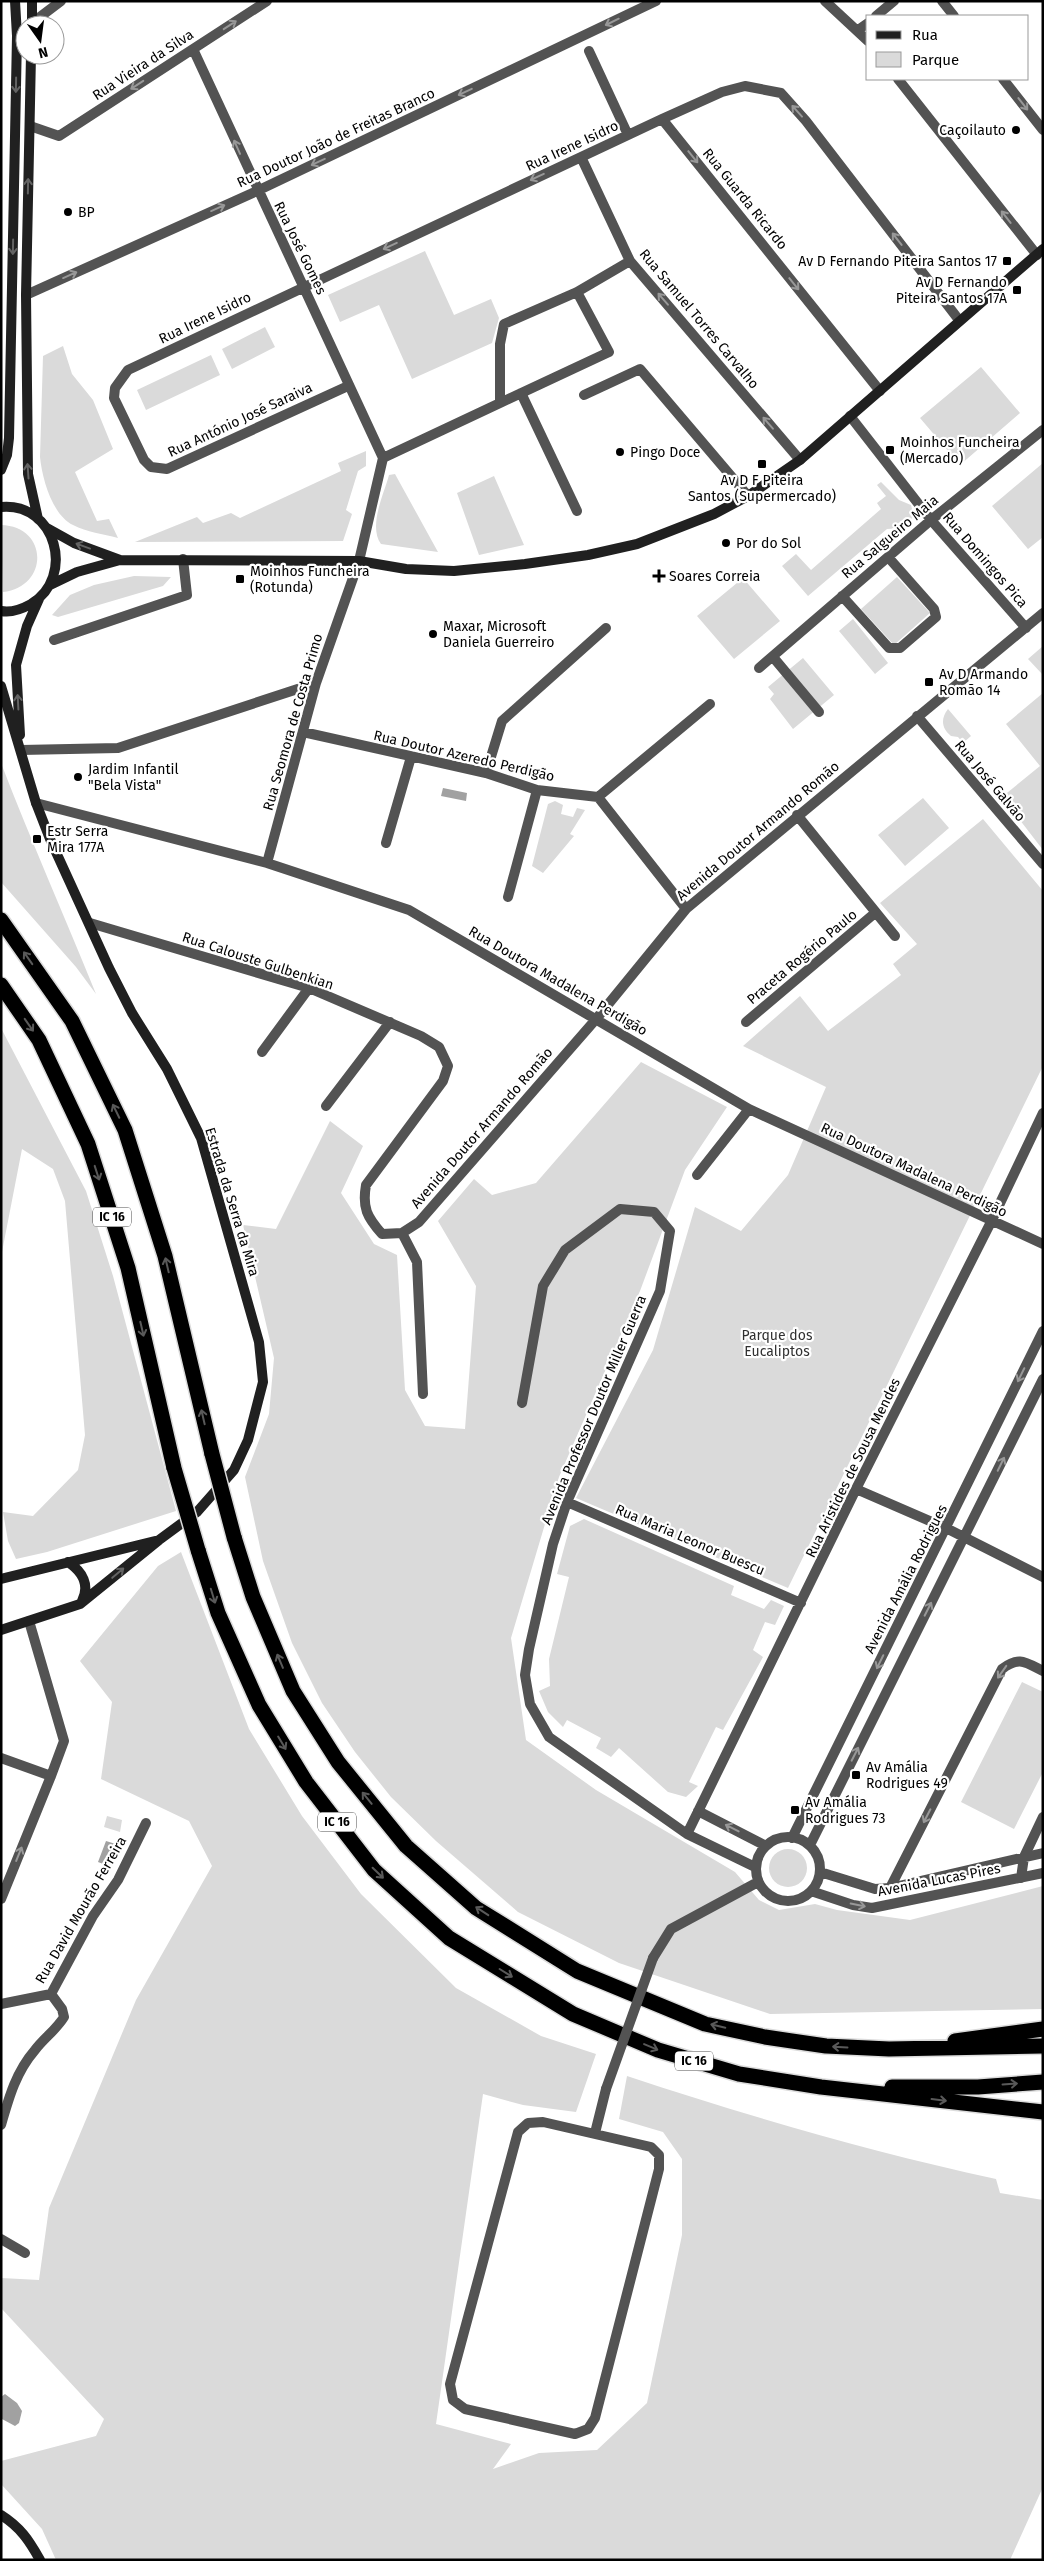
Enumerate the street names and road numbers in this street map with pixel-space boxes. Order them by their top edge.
street label: Rua Vieira da Silva [89,26,197,104]
street label: Rua Doutor João de Freitas Branco [234,85,438,191]
street label: Rua Irene Isidro [523,117,621,175]
street label: Rua Guarda Ricardo [699,145,791,253]
street label: Rua José Gomes [270,199,330,298]
street label: Rua Samuel Torres Carvalho [636,246,762,392]
street label: Rua Irene Isidro [156,288,254,348]
street label: Rua António José Saraiva [165,379,315,461]
street label: Rua Salgueiro Maia [838,492,942,582]
street label: Rua Domingos Pica [939,509,1031,611]
street label: Rua Seomora de Costa Primo [260,631,326,813]
street label: Rua Doutor Azeredo Perdigão [372,727,556,785]
street label: Rua José Galvão [951,737,1029,825]
street label: Avenida Doutor Armando Romão [673,758,843,904]
street label: Praceta Rogério Paulo [744,906,860,1008]
street label: Rua Doutora Madalena Perdigão [466,923,650,1039]
street label: Rua Calouste Gulbenkian [180,928,336,994]
street label: Avenida Doutor Armando Romão [408,1044,556,1212]
street label: Rua Doutora Madalena Perdigão [818,1119,1010,1221]
street label: Estrada da Serra da Mira [201,1125,263,1279]
road number: IC 16 [93,1208,131,1226]
street label: Avenida Professor Doutor Miller Guerra [538,1293,650,1527]
street label: Rua Aristides de Sousa Mendes [802,1375,904,1561]
street label: Rua Maria Leonor Buescu [613,1501,767,1579]
street label: Avenida Amália Rodrigues [861,1501,951,1656]
road number: IC 16 [318,1812,356,1831]
street label: Rua David Mourão Ferreira [32,1833,130,1987]
street label: Avenida Lucas Pires [876,1860,1002,1900]
road number: IC 16 [675,2052,713,2070]

